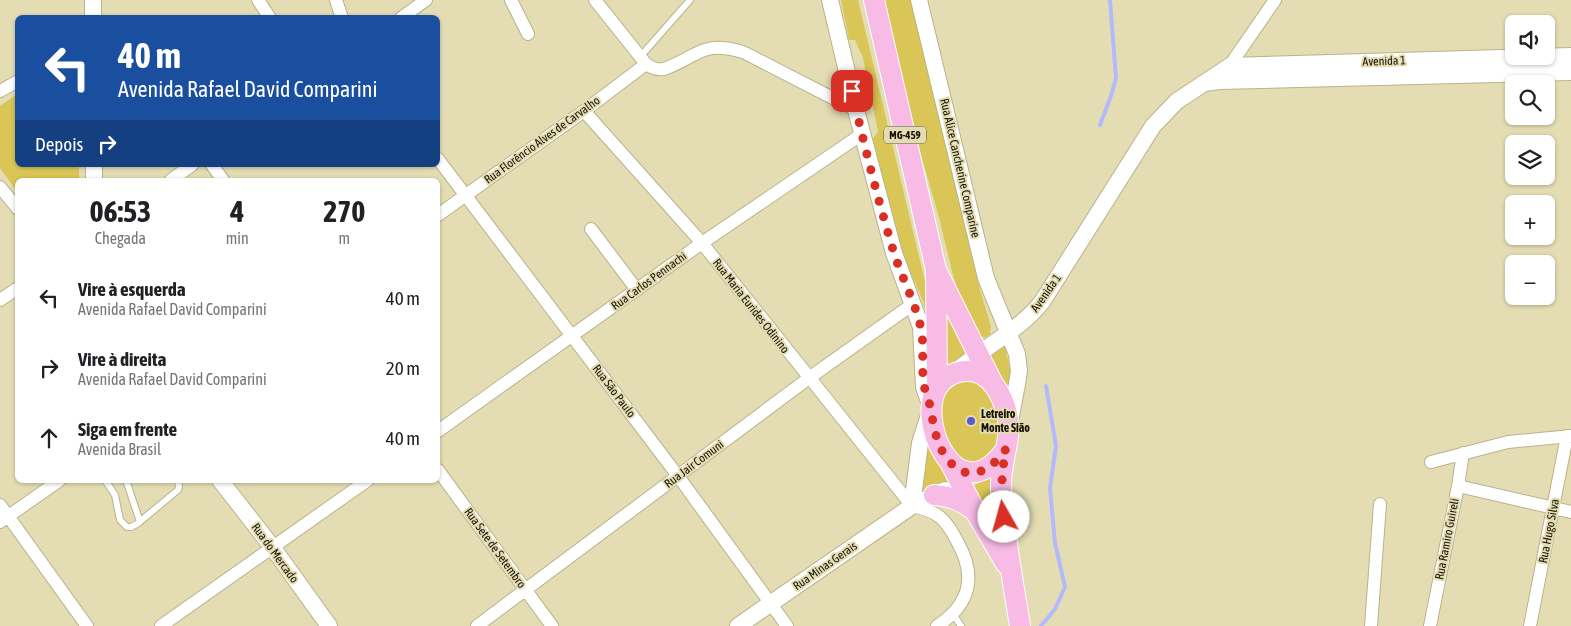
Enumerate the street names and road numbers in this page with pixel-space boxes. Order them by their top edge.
street label: Avenida 1 [1362,53,1406,69]
street label: Rua Florêncio Alves de Carvalho [482,93,603,187]
street label: Rua Alice Cancherine Comparine [937,97,983,239]
road number: MG-459 [884,126,926,144]
street label: Rua Carlos Pennachi [609,249,689,313]
street label: Rua Maria Eurides Odinino [710,256,792,356]
street label: Avenida 1 [1028,271,1064,315]
street label: Rua São Paulo [590,362,639,421]
street label: Rua Jair Comuni [662,437,726,491]
street label: Rua Ramiro Guireli [1432,497,1462,581]
street label: Rua Hugo Silva [1536,498,1562,564]
street label: Rua Sete de Setembro [461,505,529,591]
street label: Rua do Mercado [249,520,302,586]
street label: Rua Minas Gerais [790,539,860,593]

